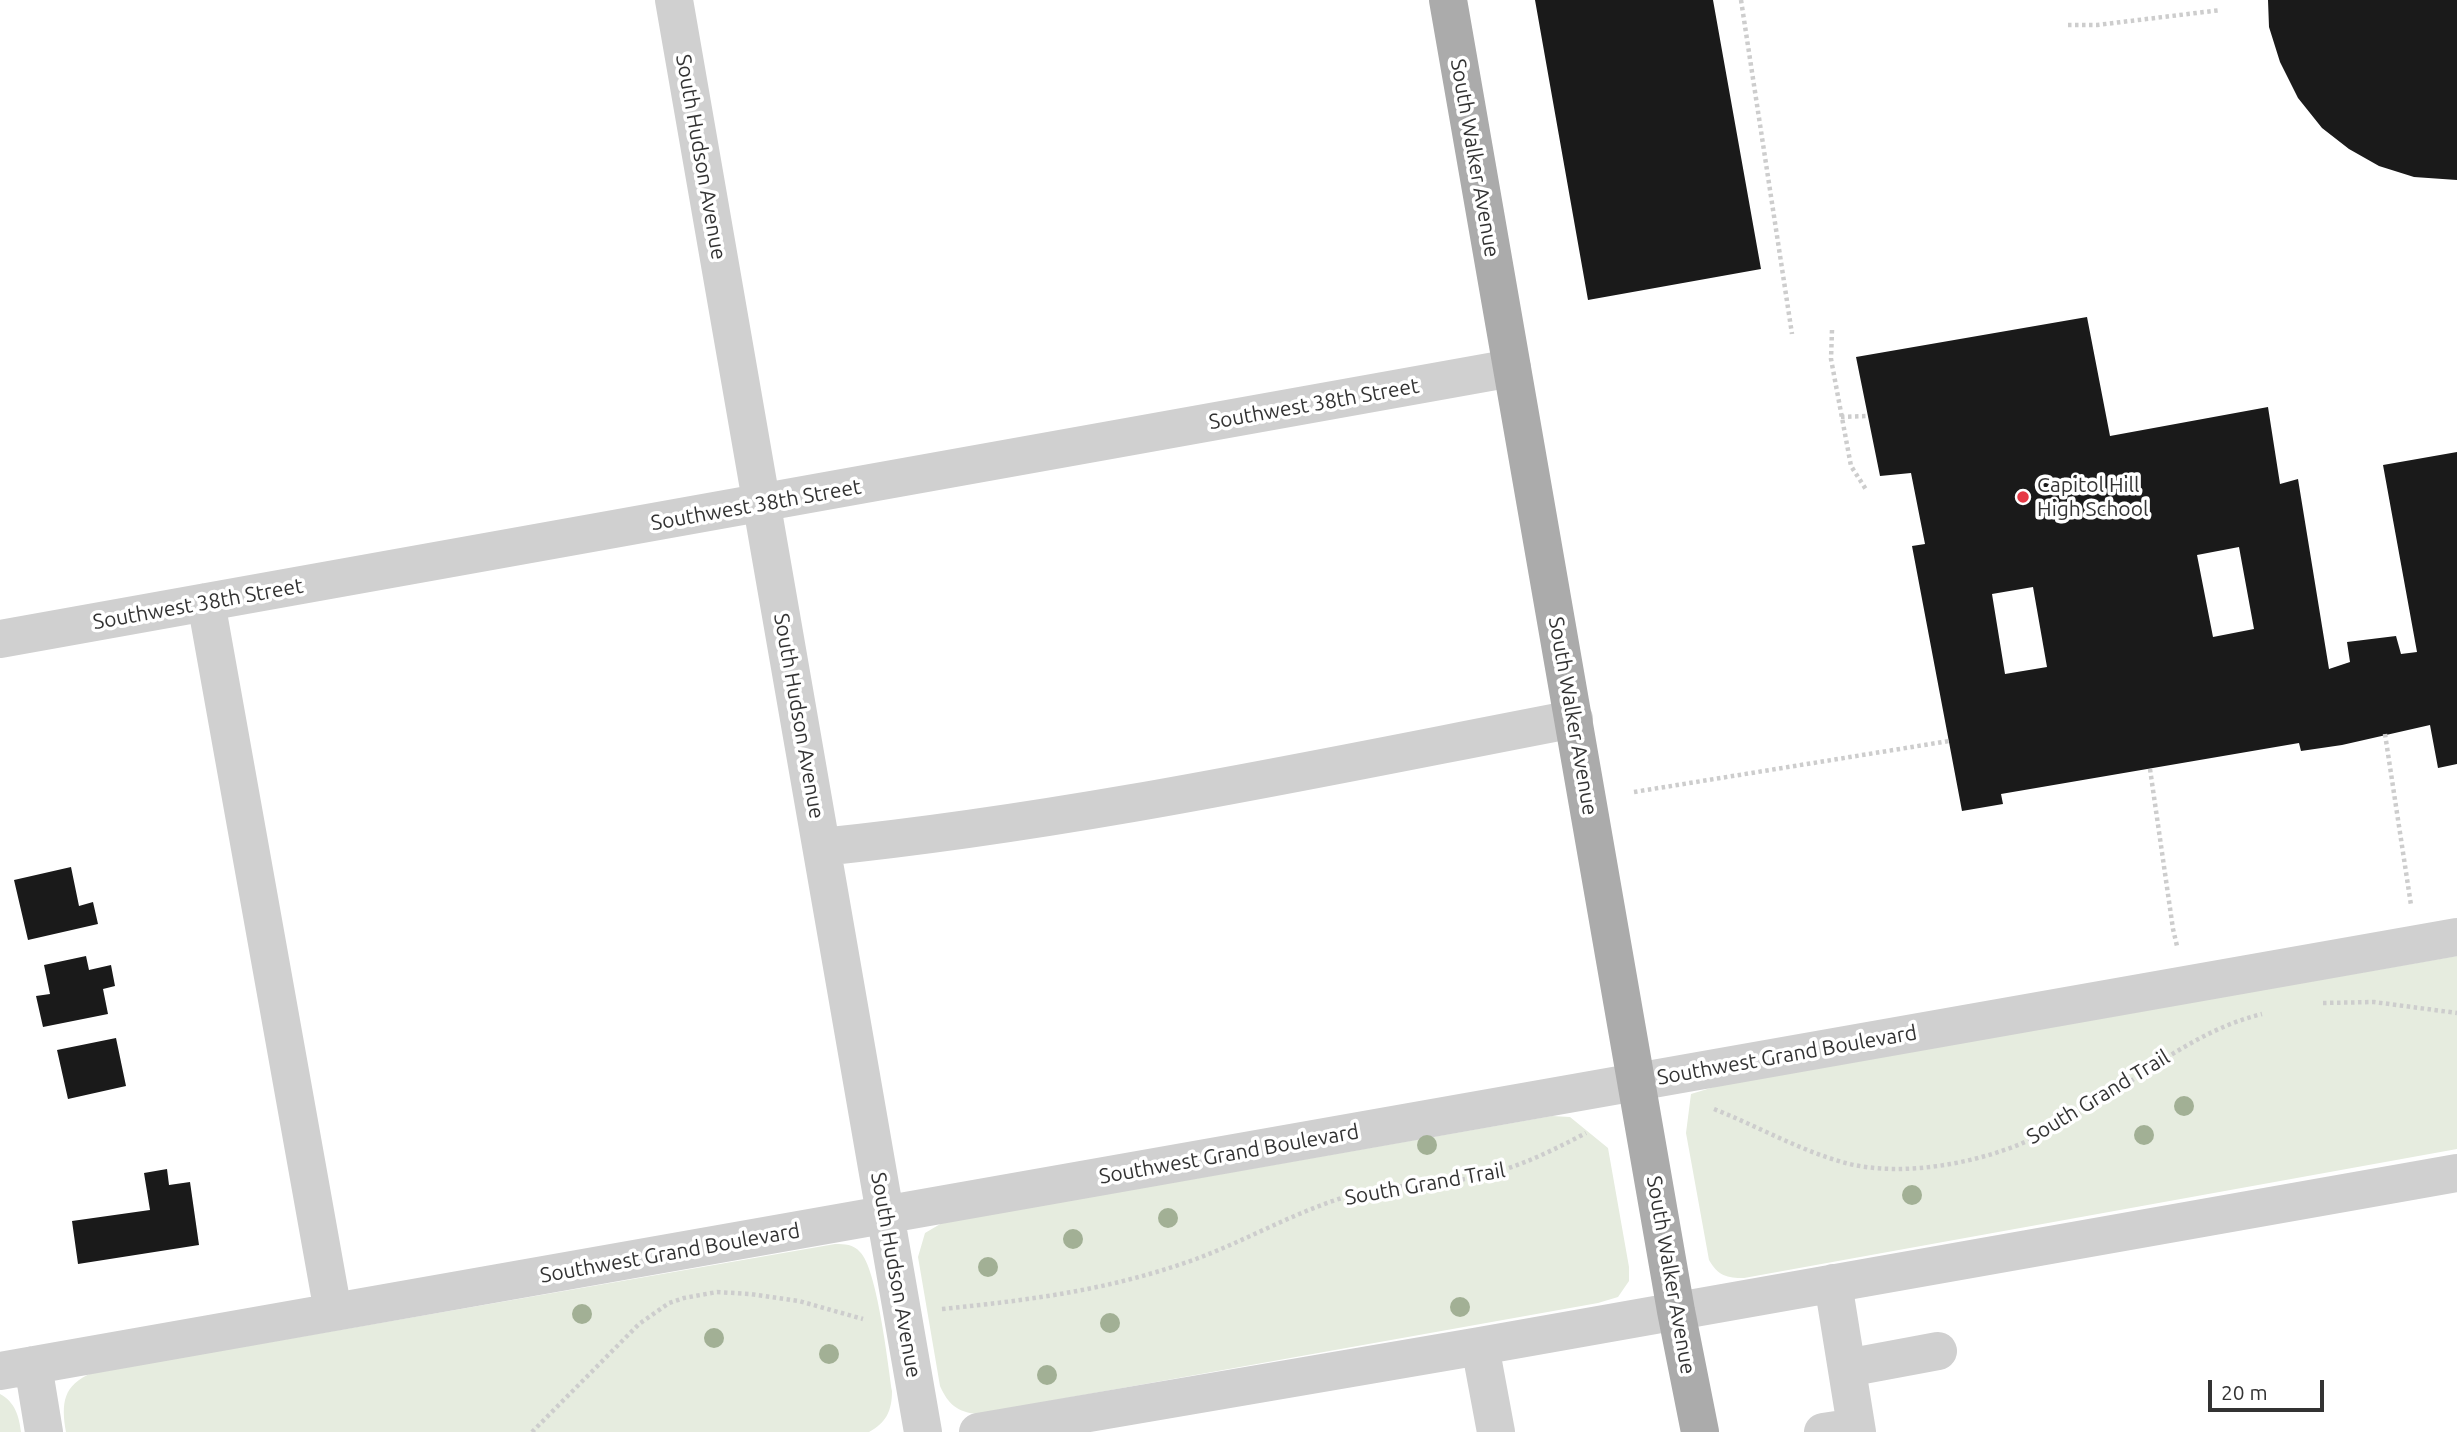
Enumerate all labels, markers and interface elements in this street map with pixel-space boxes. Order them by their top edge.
street label: South Hudson Avenue [671,52,731,262]
street label: South Walker Avenue [1445,57,1505,259]
street label: Southwest 38th Street [1207,373,1421,435]
place label: Capitol Hill High School [2037,472,2148,522]
street label: Southwest 38th Street [649,474,863,536]
marker: Capitol Hill High School [2015,489,2031,505]
street label: Southwest 38th Street [91,573,305,635]
street label: South Hudson Avenue [769,611,829,821]
street label: South Walker Avenue [1543,615,1603,817]
street label: Southwest Grand Boulevard [1655,1020,1919,1090]
street label: South Grand Trail [2022,1044,2174,1150]
street label: Southwest Grand Boulevard [1097,1119,1361,1189]
street label: South Grand Trail [1343,1157,1507,1211]
street label: South Hudson Avenue [866,1170,926,1380]
street label: South Walker Avenue [1641,1174,1701,1376]
street label: Southwest Grand Boulevard [538,1218,802,1288]
scale bar [2212,1366,2328,1410]
text: 20 m [2221,1380,2268,1404]

